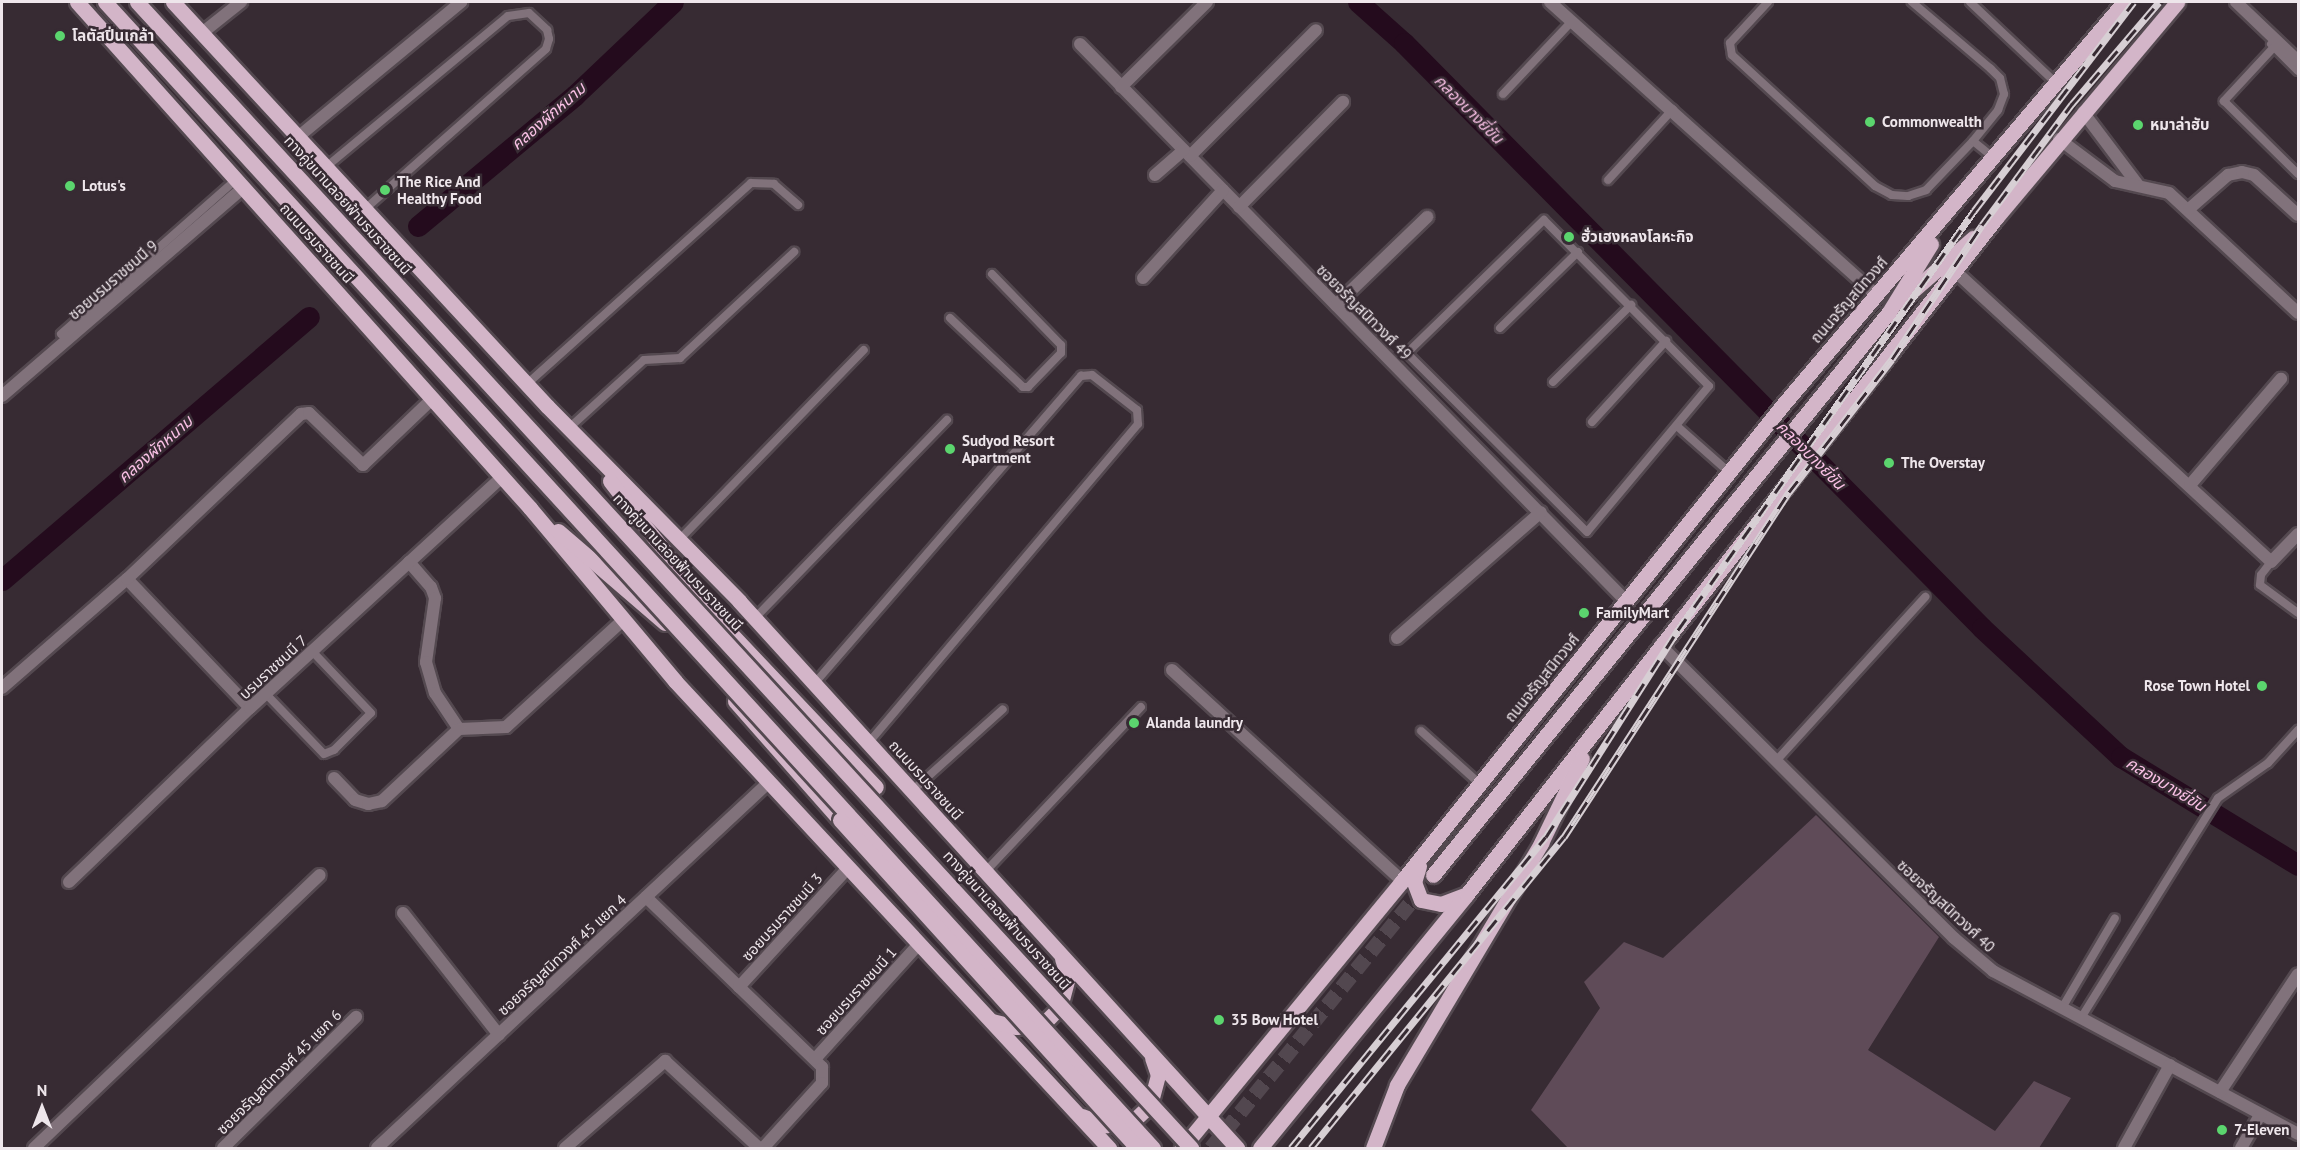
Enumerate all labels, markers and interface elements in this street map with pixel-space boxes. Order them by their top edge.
place label: โลตัสปิ่นเกล้า [72,27,154,45]
marker: โลตัสปิ่นเกล้า [53,29,67,43]
water label: คลองบางยี่ขัน [1431,71,1507,147]
water label: คลองผักหนาม [507,79,589,153]
place label: Commonwealth [1882,113,1982,131]
marker: Commonwealth [1863,115,1877,129]
place label: หมาล่าฮับ [2150,116,2210,134]
marker: หมาล่าฮับ [2131,118,2145,132]
street label: ทางคู่ขนานลอยฟ้าบรมราชชนนี [281,132,415,278]
place label: The Rice And Healthy Food [397,172,482,207]
place label: Lotus's [82,177,126,195]
marker: Lotus's [63,179,77,193]
marker: The Rice And Healthy Food [378,183,392,197]
street label: ถนนบรมราชชนนี [276,199,358,287]
place label: ฮั่วเฮงหลงโลหะกิจ [1581,228,1694,246]
marker: ฮั่วเฮงหลงโลหะกิจ [1562,230,1576,244]
street label: ซอยบรมราชชนนี 9 [65,236,161,324]
street label: ถนนจรัญสนิทวงศ์ [1807,253,1891,347]
street label: ซอยจรัญสนิทวงศ์ 49 [1313,261,1415,363]
water label: คลองผักหนาม [114,412,196,486]
water label: คลองบางยี่ขัน [1773,417,1849,493]
place label: Sudyod Resort Apartment [962,431,1054,466]
marker: Sudyod Resort Apartment [943,442,957,456]
place label: The Overstay [1901,454,1985,472]
marker: The Overstay [1882,456,1896,470]
street label: ทางคู่ขนานลอยฟ้าบรมราชชนนี [610,490,746,634]
place label: FamilyMart [1596,604,1669,622]
marker: FamilyMart [1577,606,1591,620]
street label: ถนนจรัญสนิทวงศ์ [1501,630,1583,726]
street label: บรมราชชนนี 7 [235,631,311,703]
place label: Rose Town Hotel [2144,677,2250,695]
marker: Rose Town Hotel [2255,679,2269,693]
place label: Alanda laundry [1146,714,1243,732]
marker: Alanda laundry [1127,716,1141,730]
street label: ถนนบรมราชชนนี [885,736,967,824]
water label: คลองบางยี่ขัน [2123,753,2209,815]
street label: ทางคู่ขนานลอยฟ้าบรมราชชนนี [940,847,1074,993]
street label: ซอยจรัญสนิทวงศ์ 40 [1893,856,1999,956]
street label: ซอยบรมราชชนนี 3 [738,869,826,965]
street label: ซอยจรัญสนิทวงศ์ 45 แยก 4 [494,891,630,1019]
street label: ซอยบรมราชชนนี 1 [812,943,900,1039]
street label: ซอยจรัญสนิทวงศ์ 45 แยก 6 [213,1006,345,1138]
place label: 35 Bow Hotel [1231,1011,1318,1029]
marker: 35 Bow Hotel [1212,1013,1226,1027]
north arrow [12,1078,72,1138]
text: N [37,1080,47,1100]
place label: 7-Eleven [2234,1121,2289,1139]
marker: 7-Eleven [2215,1123,2229,1137]

